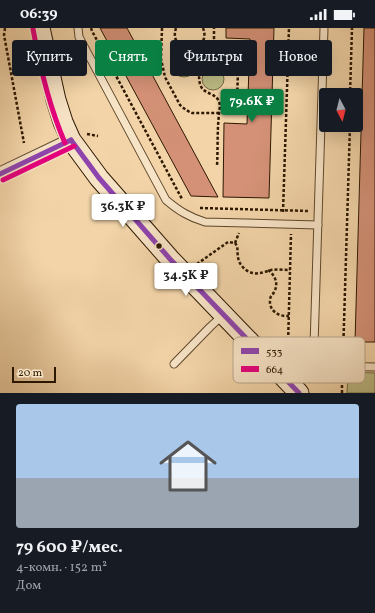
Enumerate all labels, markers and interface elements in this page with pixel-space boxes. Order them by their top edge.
text: 06:39 [20,4,58,25]
chip: Купить [12,40,87,76]
chip: Снять [95,40,162,76]
chip: Фильтры [170,40,257,76]
chip: Новое [265,40,332,76]
north arrow [319,88,363,132]
map controls [319,88,363,132]
pin: 79.6K ₽ [215,89,289,123]
text: 79.6K ₽ [230,93,274,111]
pin: 36.3K ₽ [86,194,160,228]
text: 36.3K ₽ [101,198,145,216]
unlabelled marker [154,241,164,251]
pin: 34.5K ₽ [149,263,223,297]
text: 34.5K ₽ [163,267,209,285]
legend [233,337,365,383]
text: 533 [266,345,283,360]
text: 664 [266,363,284,378]
scale bar [12,365,56,384]
text: 20 m [18,366,42,381]
icon: home [152,430,224,502]
text: 79 600 ₽/мес. [16,536,123,559]
text: 4-комн. · 152 m² [16,559,107,577]
text: Дом [16,577,41,595]

